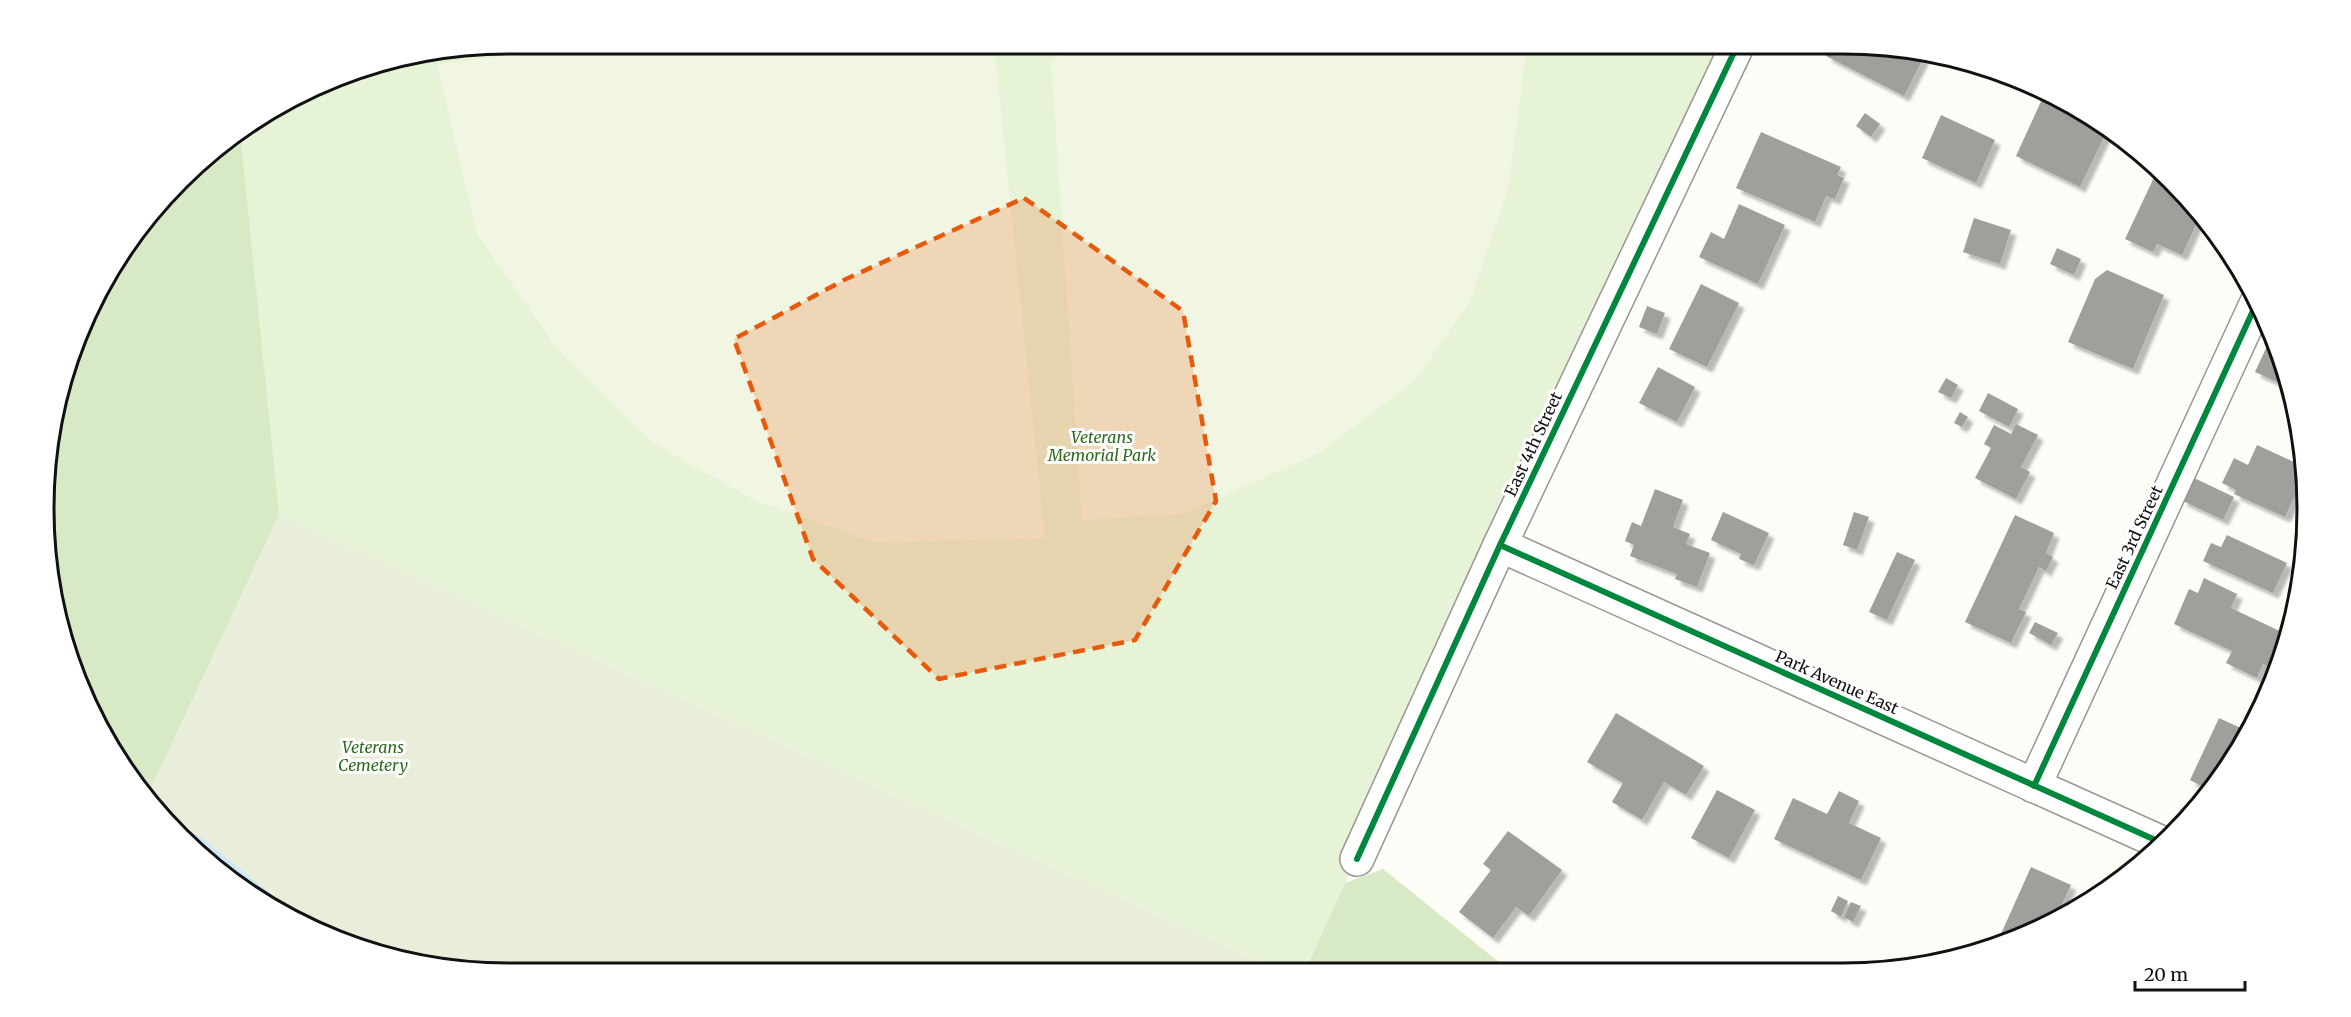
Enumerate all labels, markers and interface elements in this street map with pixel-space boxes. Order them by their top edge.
street label: East 4th Street [1500,388,1566,499]
park label: Veterans Memorial Park [1047,427,1156,465]
street label: East 3rd Street [2101,481,2167,592]
street label: Park Avenue East [1772,646,1902,718]
park label: Veterans Cemetery [338,737,408,775]
scale bar [2135,954,2244,992]
text: 20 m [2144,963,2188,986]

